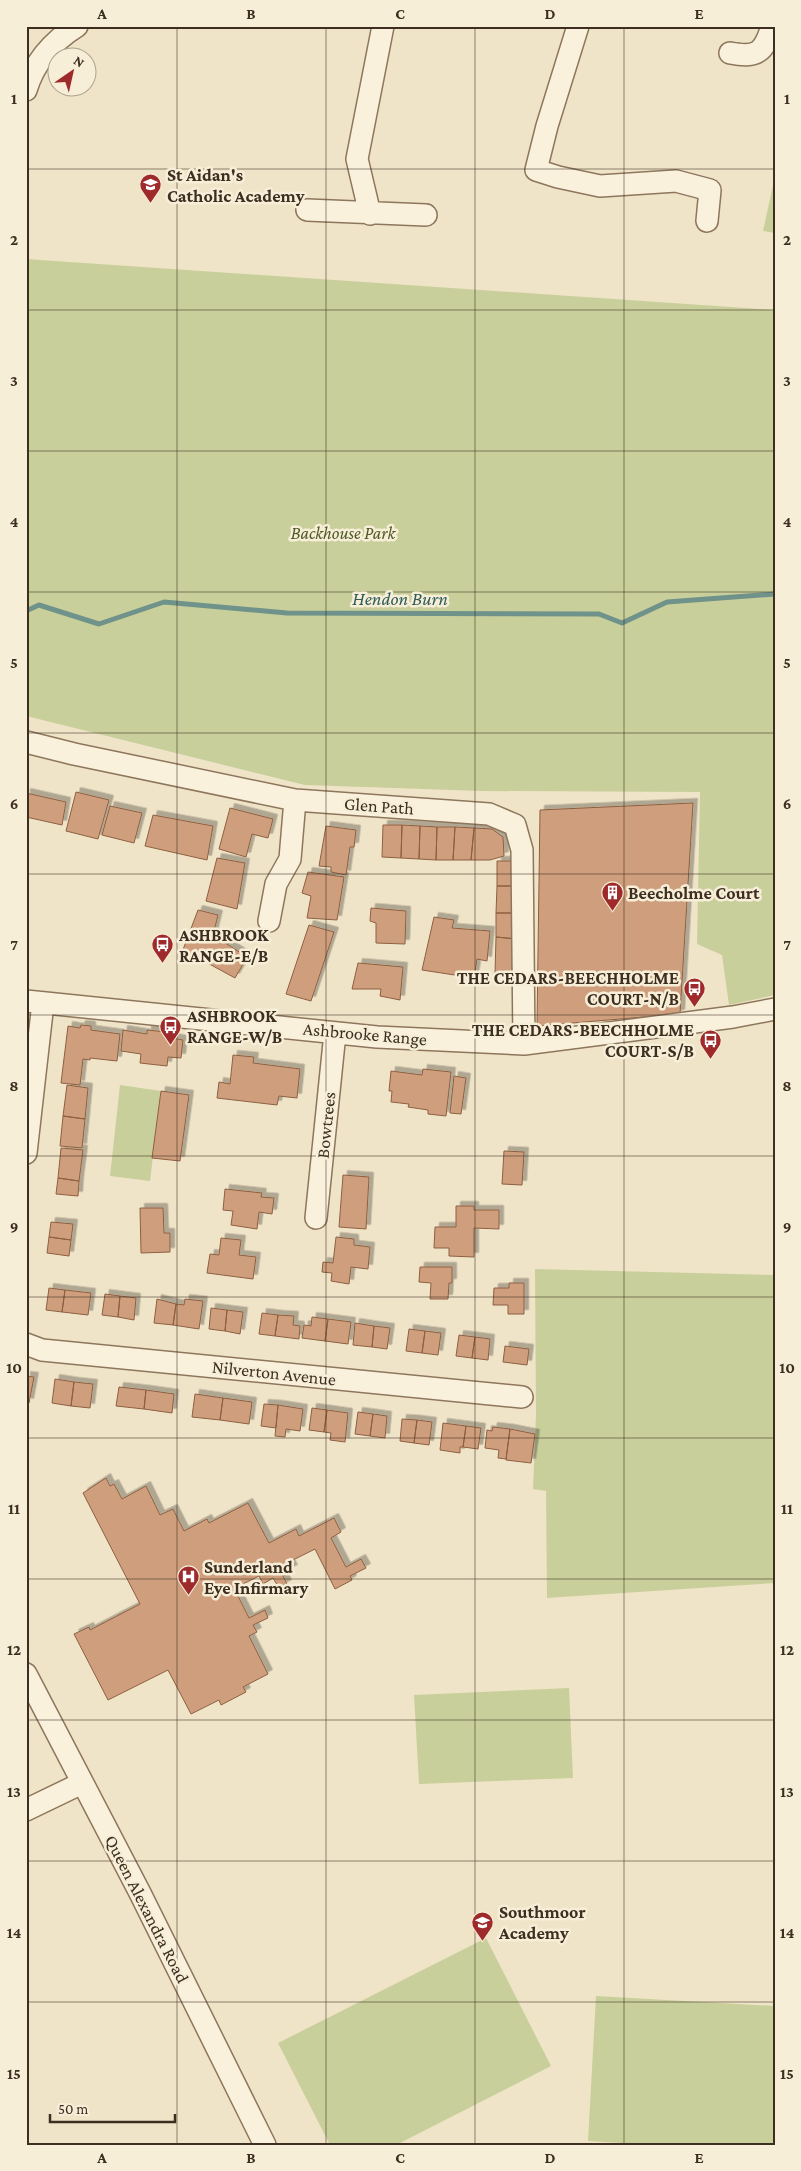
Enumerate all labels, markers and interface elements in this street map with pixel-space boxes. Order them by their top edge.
text: A [96,5,107,22]
text: B [246,5,256,22]
text: C [395,5,405,22]
text: D [544,5,556,22]
text: E [694,5,704,22]
north arrow [48,48,98,98]
text: N [71,52,88,71]
text: 1 [11,90,17,107]
text: 1 [784,90,790,107]
place label: St Aidan's Catholic Academy [167,165,305,206]
school or university icon: St Aidan's Catholic Academy [139,173,163,204]
text: 2 [10,231,18,248]
text: 2 [783,231,791,248]
text: 3 [10,372,18,389]
text: 3 [783,372,791,389]
text: 4 [10,513,19,530]
text: 4 [783,513,792,530]
park label: Backhouse Park [291,523,396,543]
water label: Hendon Burn [352,588,448,609]
text: 5 [10,654,18,671]
text: 5 [783,654,791,671]
street label: Glen Path [343,794,415,818]
text: 6 [10,795,18,812]
text: 6 [783,795,791,812]
building icon: Beecholme Court [600,881,624,912]
place label: Beecholme Court [628,883,760,903]
place label: ASHBROOK RANGE-E/B [178,925,269,966]
bus stop icon: ASHBROOK RANGE-E/B [151,933,175,964]
text: 7 [10,936,18,953]
text: 7 [783,936,791,953]
place label: THE CEDARS-BEECHHOLME COURT-N/B [457,968,679,1009]
bus stop icon: THE CEDARS-BEECHHOLME COURT-N/B [683,976,707,1007]
place label: ASHBROOK RANGE-W/B [186,1006,282,1047]
bus stop icon: ASHBROOK RANGE-W/B [159,1014,183,1045]
street label: Ashbrooke Range [302,1019,428,1049]
place label: THE CEDARS-BEECHHOLME COURT-S/B [472,1020,694,1061]
bus stop icon: THE CEDARS-BEECHHOLME COURT-S/B [698,1028,722,1059]
text: 8 [9,1077,19,1094]
text: 8 [782,1077,792,1094]
street label: Bowtrees [313,1091,339,1159]
text: 9 [10,1218,18,1235]
text: 9 [783,1218,791,1235]
street label: Nilverton Avenue [211,1357,337,1389]
text: 10 [6,1359,22,1376]
text: 10 [779,1359,795,1376]
text: 11 [8,1500,20,1517]
text: 11 [781,1500,793,1517]
place label: Sunderland Eye Infirmary [204,1557,309,1598]
hospital icon: Sunderland Eye Infirmary [176,1565,200,1596]
text: 12 [7,1641,21,1658]
text: 12 [780,1641,794,1658]
text: 13 [7,1783,21,1800]
text: 13 [780,1783,794,1800]
street label: Queen Alexandra Road [101,1832,193,1987]
place label: Southmoor Academy [498,1902,586,1943]
school or university icon: Southmoor Academy [471,1910,495,1941]
text: 14 [7,1924,22,1941]
text: 14 [780,1924,795,1941]
text: 15 [7,2065,21,2082]
text: 15 [780,2065,794,2082]
scale bar [50,2091,175,2123]
text: 50 m [58,2101,88,2117]
text: A [96,2149,107,2166]
text: B [246,2149,256,2166]
text: C [395,2149,405,2166]
text: D [544,2149,556,2166]
text: E [694,2149,704,2166]

